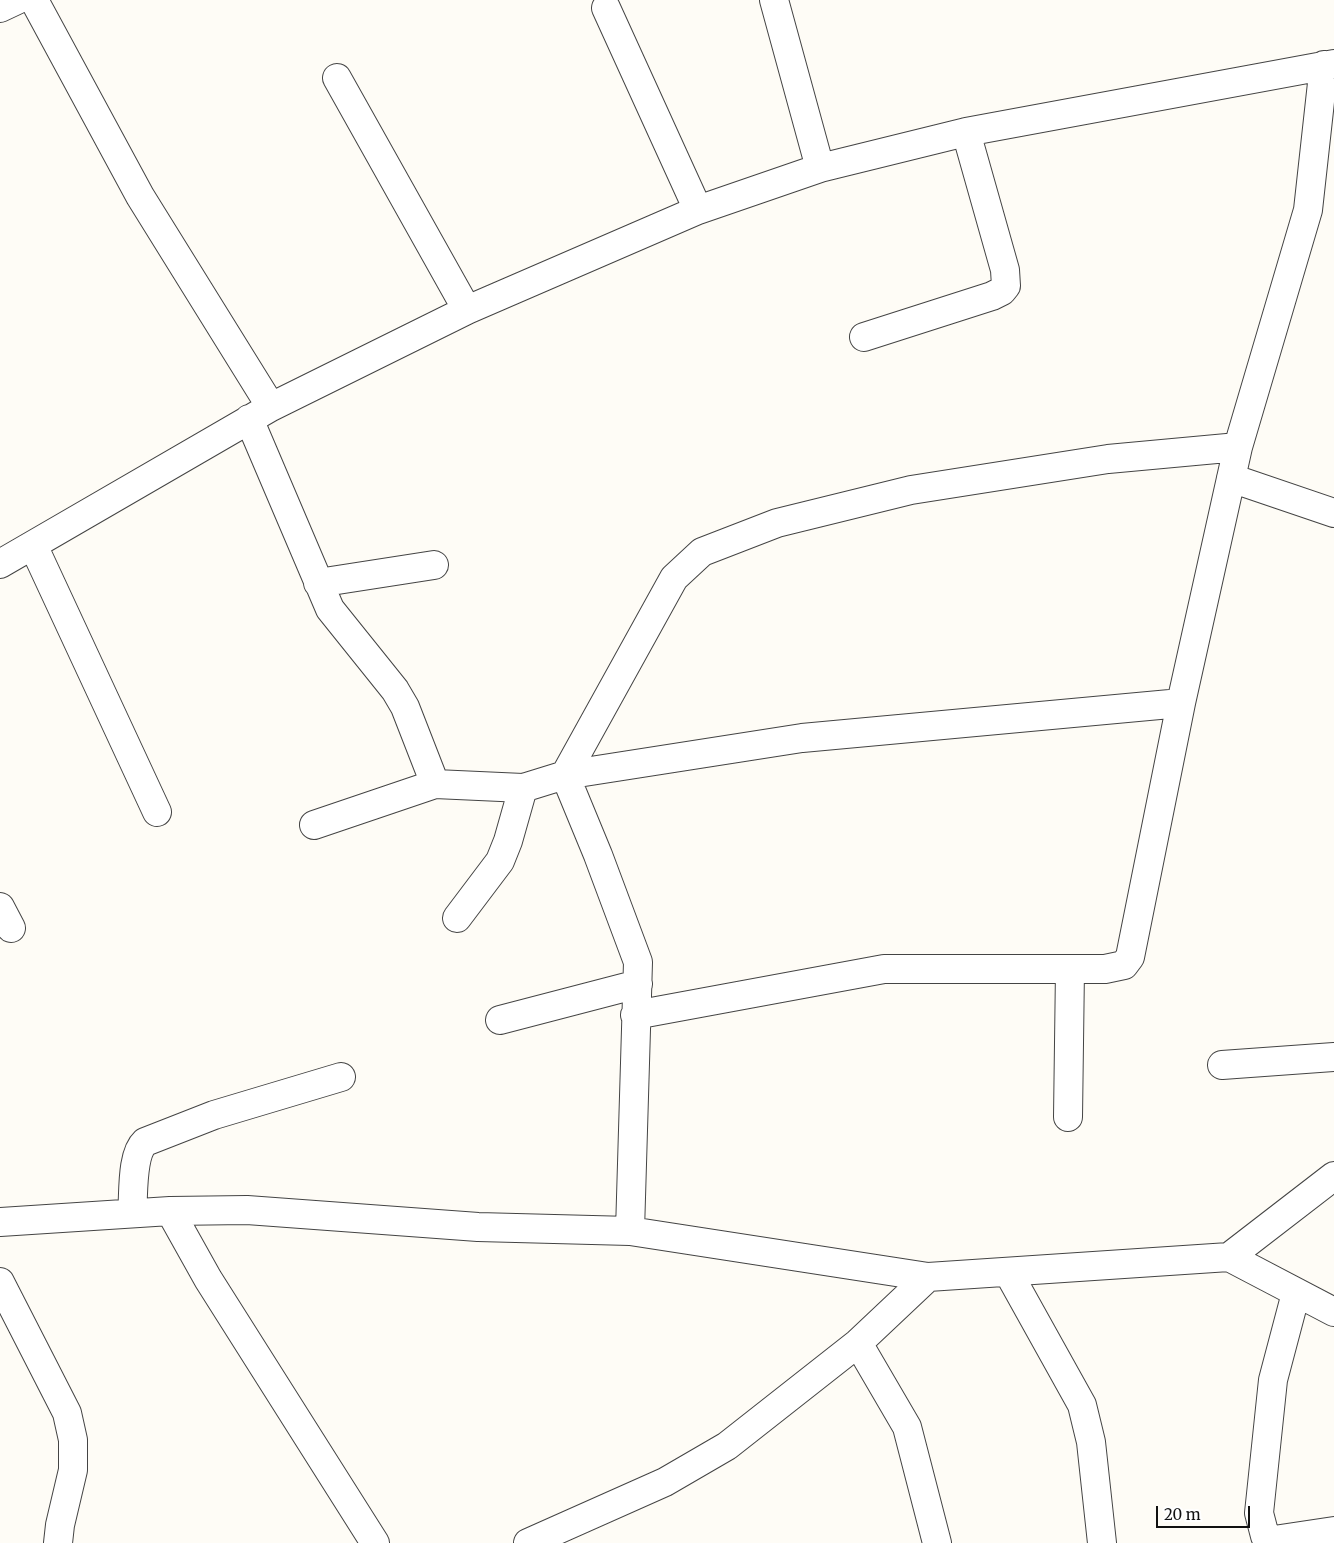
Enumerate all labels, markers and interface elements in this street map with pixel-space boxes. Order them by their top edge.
scale bar [1159,1496,1253,1528]
text: 20 m [1164,1505,1201,1524]

